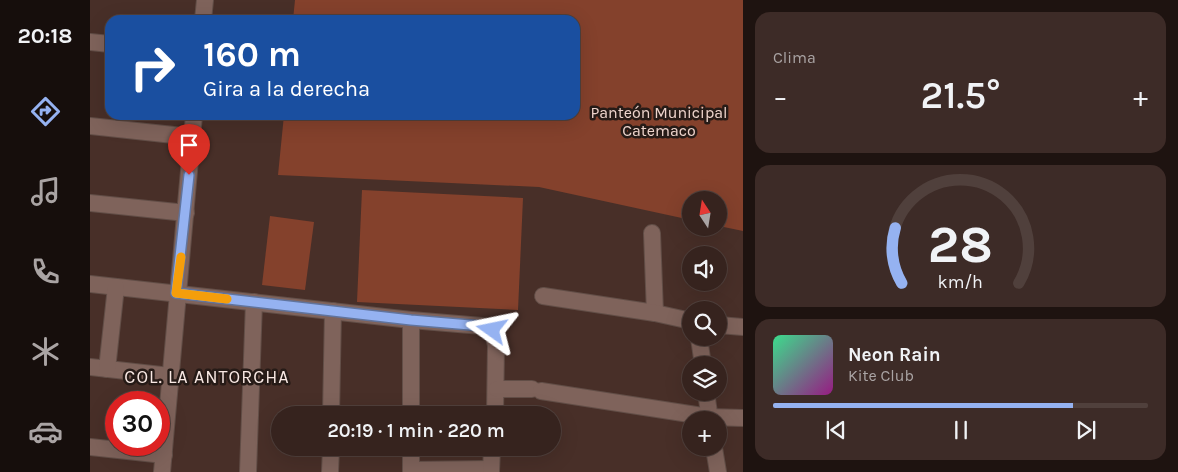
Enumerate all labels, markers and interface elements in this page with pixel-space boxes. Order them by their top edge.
text: 20:18 [17,23,73,49]
text: 160 m [203,34,301,75]
icon: right [120,35,185,100]
text: Clima [773,48,816,67]
text: 21.5° [921,73,1000,118]
text: Gira a la derecha [203,76,370,102]
text: − [773,80,788,113]
text: + [1133,80,1148,113]
icon: directions [28,94,63,129]
park label: Panteón Municipal Catemaco [590,103,728,140]
pin [168,124,210,175]
icon: arrive [175,131,203,159]
icon: music [28,174,63,209]
north arrow [682,191,728,236]
map controls [682,191,727,456]
text: 28 [928,214,993,275]
button: sound [682,246,727,291]
icon: phone [28,254,63,289]
text: km/h [938,272,983,293]
button: search [682,301,727,346]
position arrow [465,303,517,355]
icon: climate [28,334,63,369]
text: Neon Rain [848,344,941,366]
button: layers [682,356,727,401]
district label: COL. LA ANTORCHA [124,366,290,388]
text: Kite Club [848,366,914,385]
speed limit sign: 30 [105,391,170,456]
button: + [682,411,727,456]
icon: car [28,414,63,449]
icon: previous [822,416,850,444]
icon: pause [947,416,975,444]
icon: next [1072,416,1100,444]
text: 20:19 · 1 min · 220 m [327,420,505,442]

